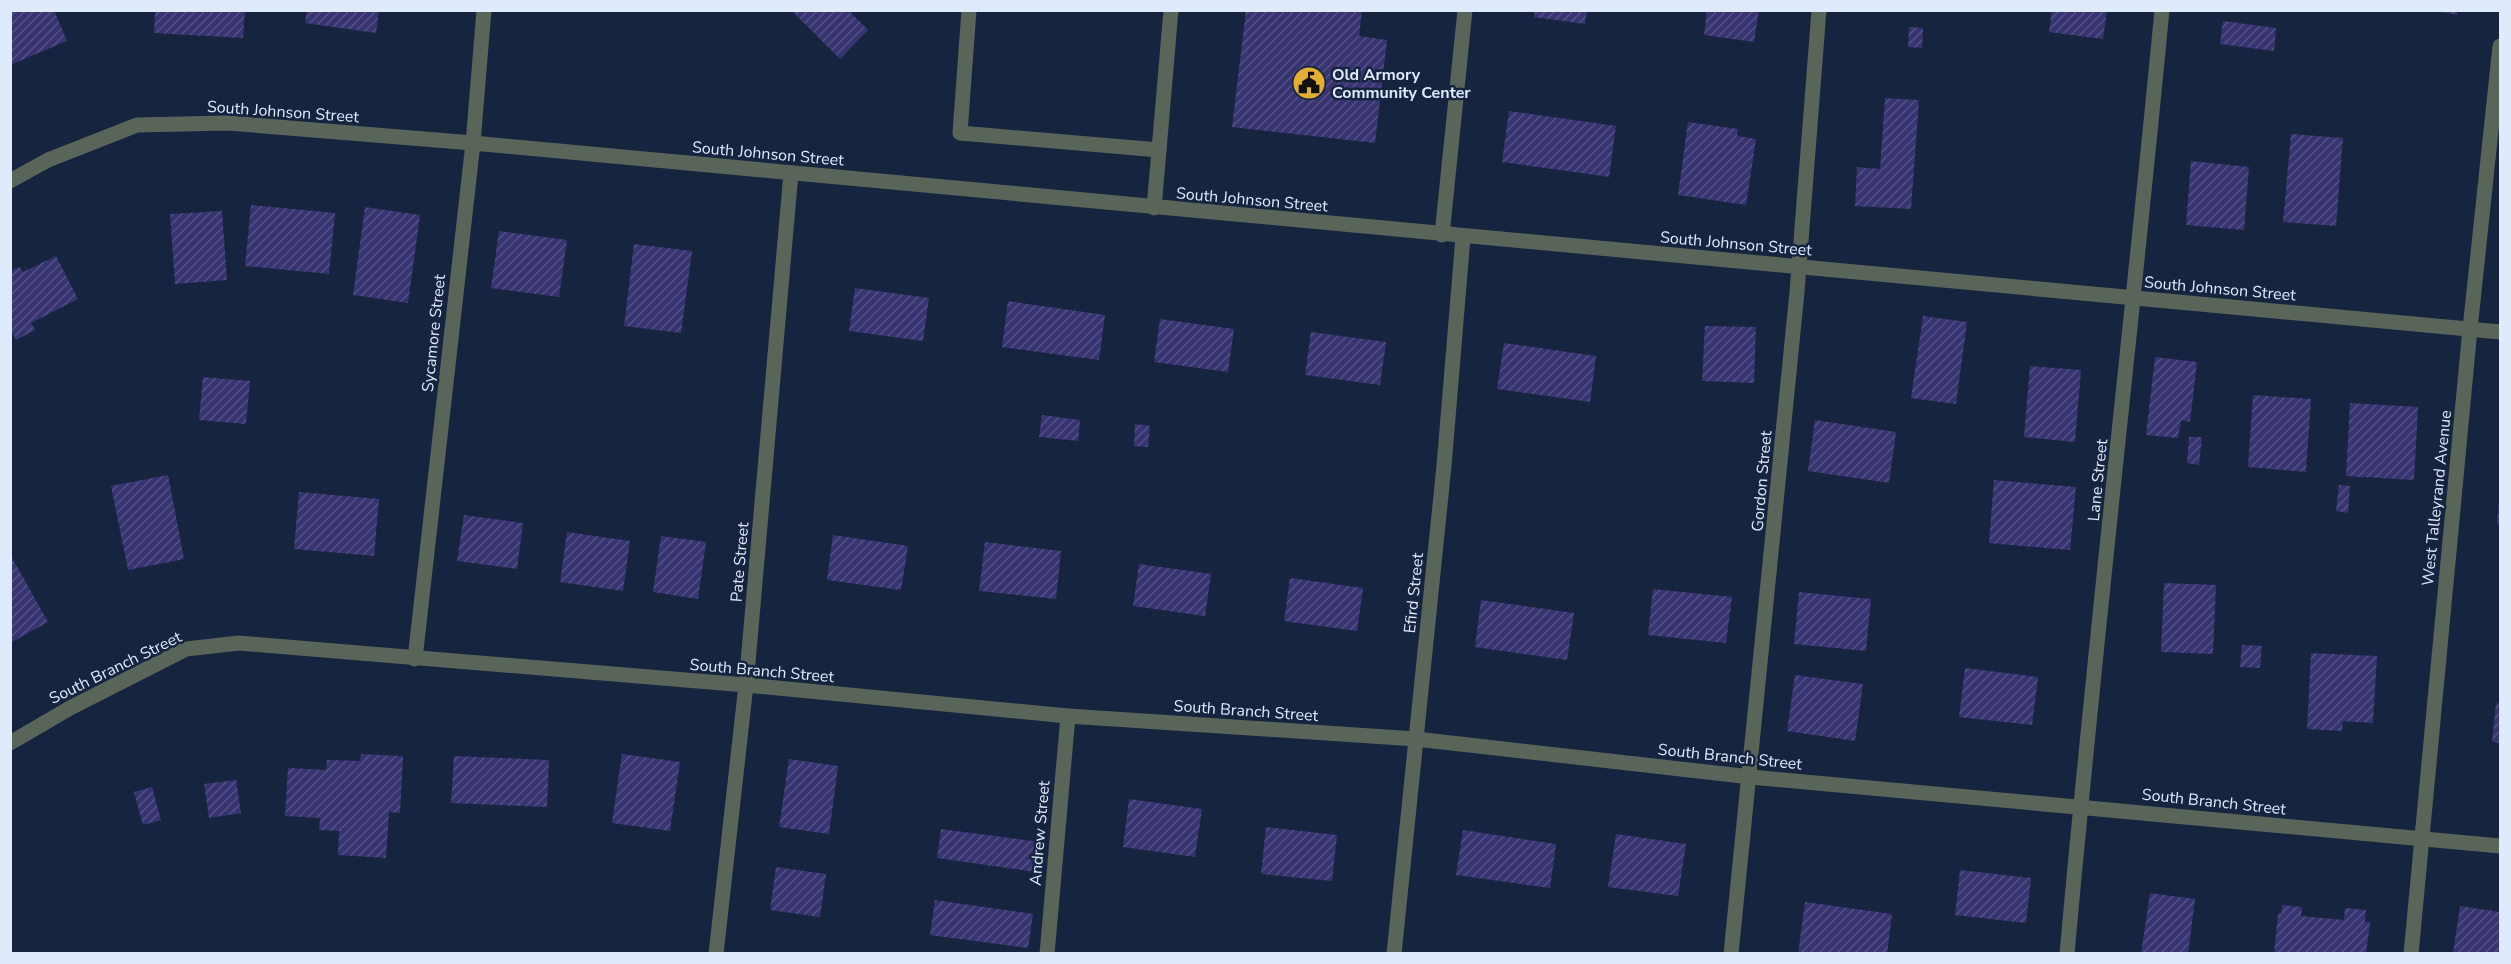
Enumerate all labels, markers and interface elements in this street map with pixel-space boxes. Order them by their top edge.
place label: Old Armory Community Center [1332,64,1471,104]
public building icon: Old Armory Community Center [1291,65,1327,101]
street label: South Johnson Street [206,96,360,128]
street label: South Johnson Street [691,136,845,172]
street label: South Johnson Street [1175,182,1329,218]
street label: South Johnson Street [1659,226,1813,262]
street label: South Johnson Street [2143,271,2297,307]
street label: Sycamore Street [417,273,451,393]
street label: West Talleyrand Avenue [2417,409,2457,587]
street label: Gordon Street [1747,429,1777,532]
street label: Lane Street [2083,438,2113,522]
street label: Pate Street [726,521,754,603]
street label: Efird Street [1399,551,1429,634]
street label: South Branch Street [46,626,186,710]
street label: South Branch Street [689,654,835,688]
street label: South Branch Street [1173,695,1319,727]
street label: South Branch Street [1657,738,1803,776]
street label: Andrew Street [1024,779,1056,887]
street label: South Branch Street [2141,783,2287,821]

